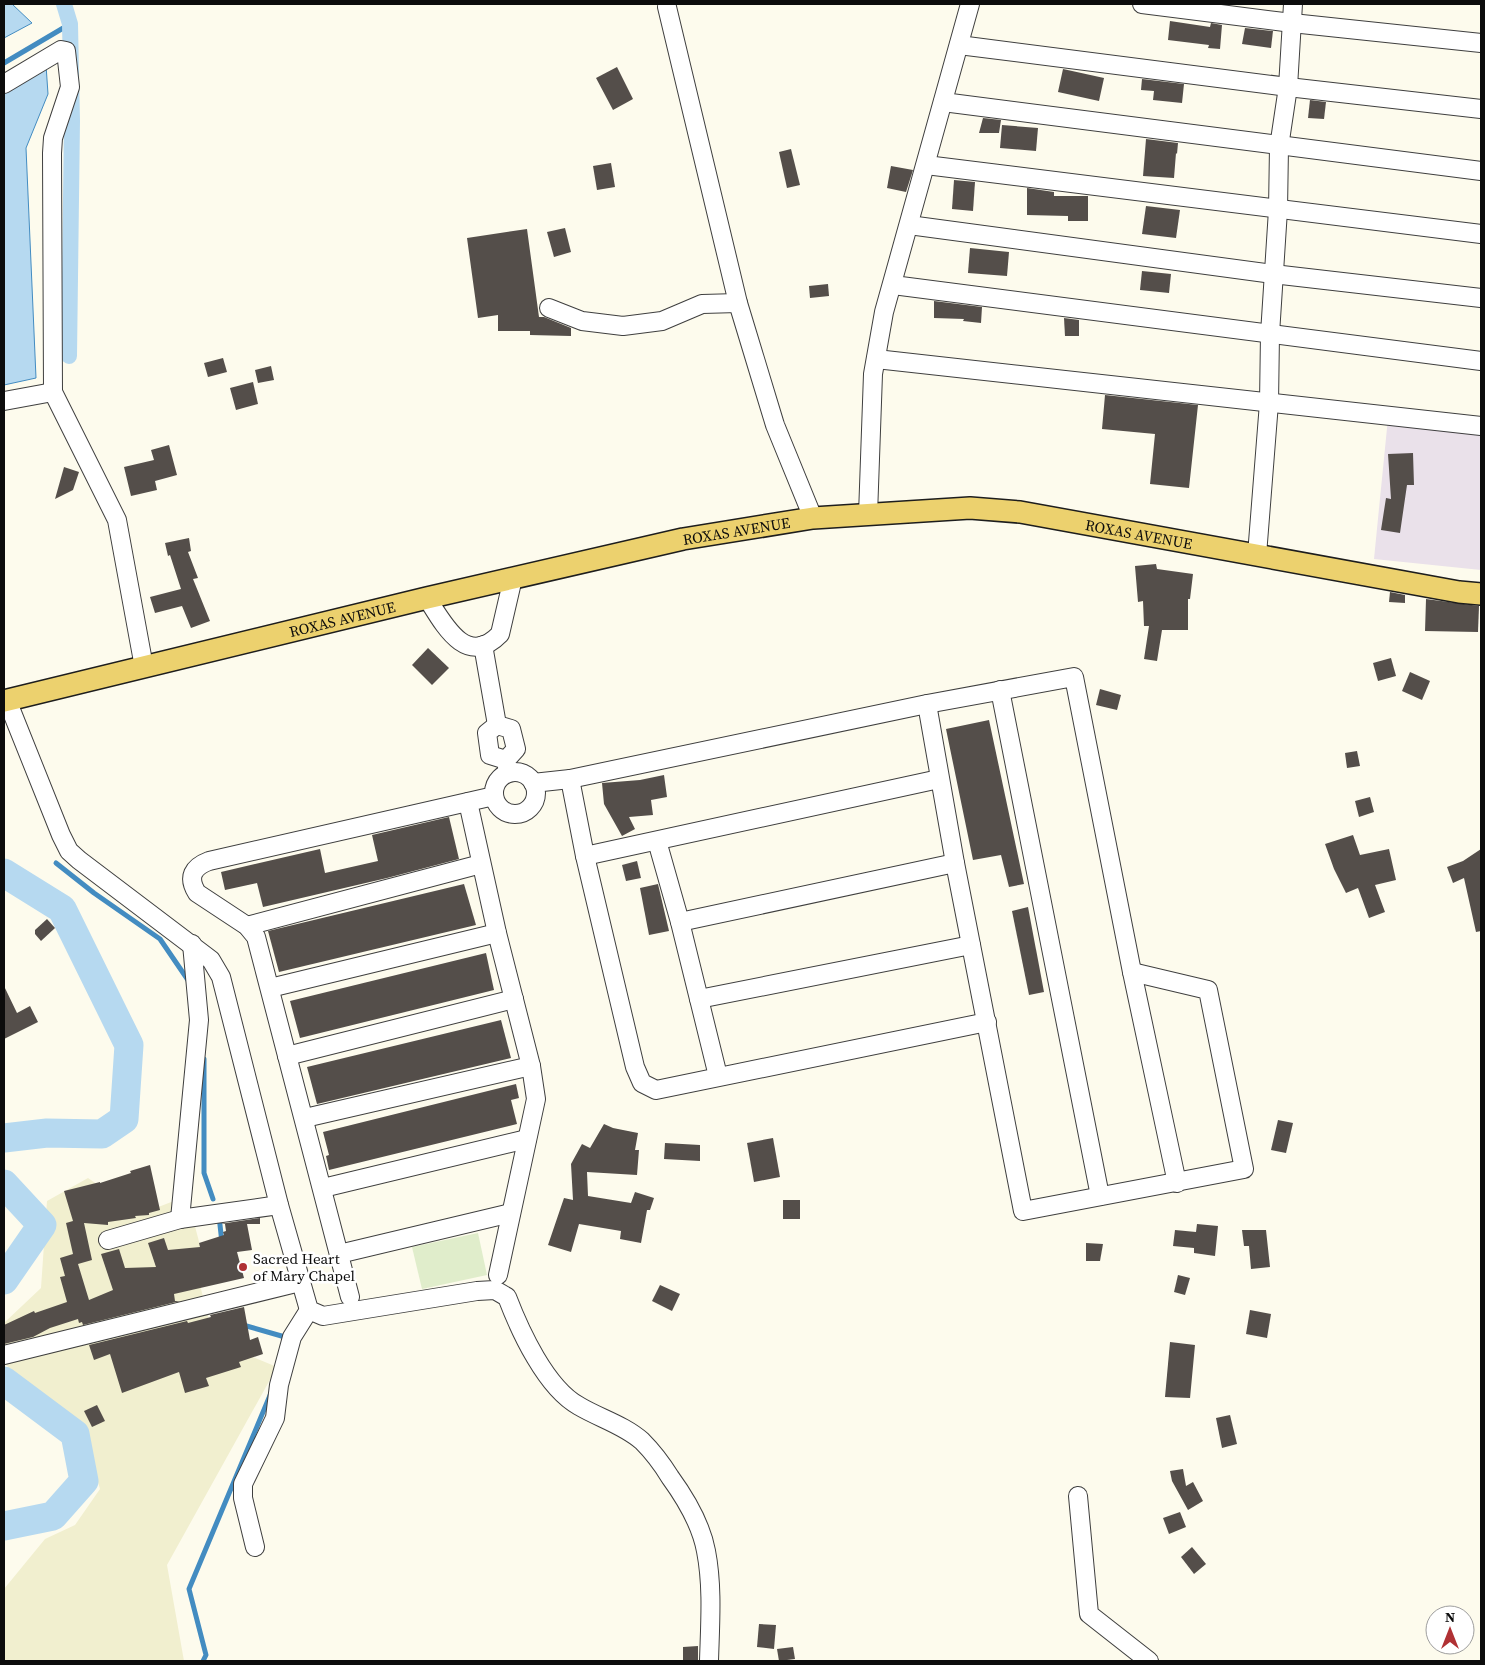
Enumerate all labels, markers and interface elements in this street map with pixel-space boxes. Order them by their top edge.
street label: ROXAS AVENUE [681,511,791,549]
street label: ROXAS AVENUE [1084,514,1194,554]
street label: ROXAS AVENUE [287,596,397,642]
place label: Sacred Heart of Mary Chapel [253,1248,356,1286]
marker: Sacred Heart of Mary Chapel [237,1261,249,1273]
north arrow [1425,1605,1475,1655]
text: N [1445,1607,1455,1627]

